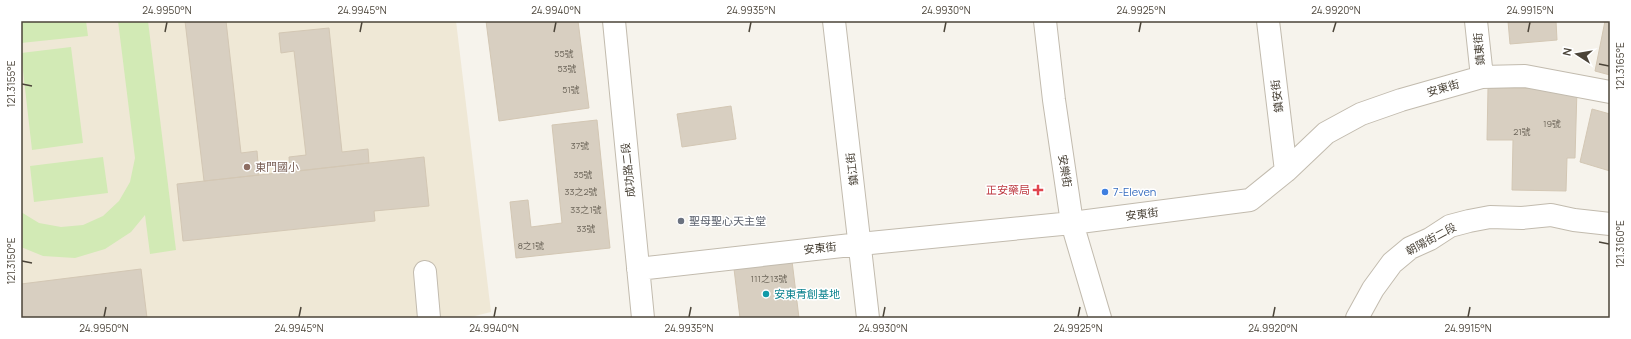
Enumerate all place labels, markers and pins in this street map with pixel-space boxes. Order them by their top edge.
place label: 東門國小 [255,159,299,174]
marker: 東門國小 [242,162,252,172]
place label: 正安藥局 [986,182,1030,197]
place label: 7-Eleven [1113,184,1156,199]
marker: 正安藥局 [1033,185,1043,195]
marker: 7-Eleven [1100,187,1110,197]
place label: 聖母聖心天主堂 [689,213,766,228]
marker: 聖母聖心天主堂 [676,216,686,226]
place label: 安東青創基地 [774,286,840,301]
marker: 安東青創基地 [761,289,771,299]

